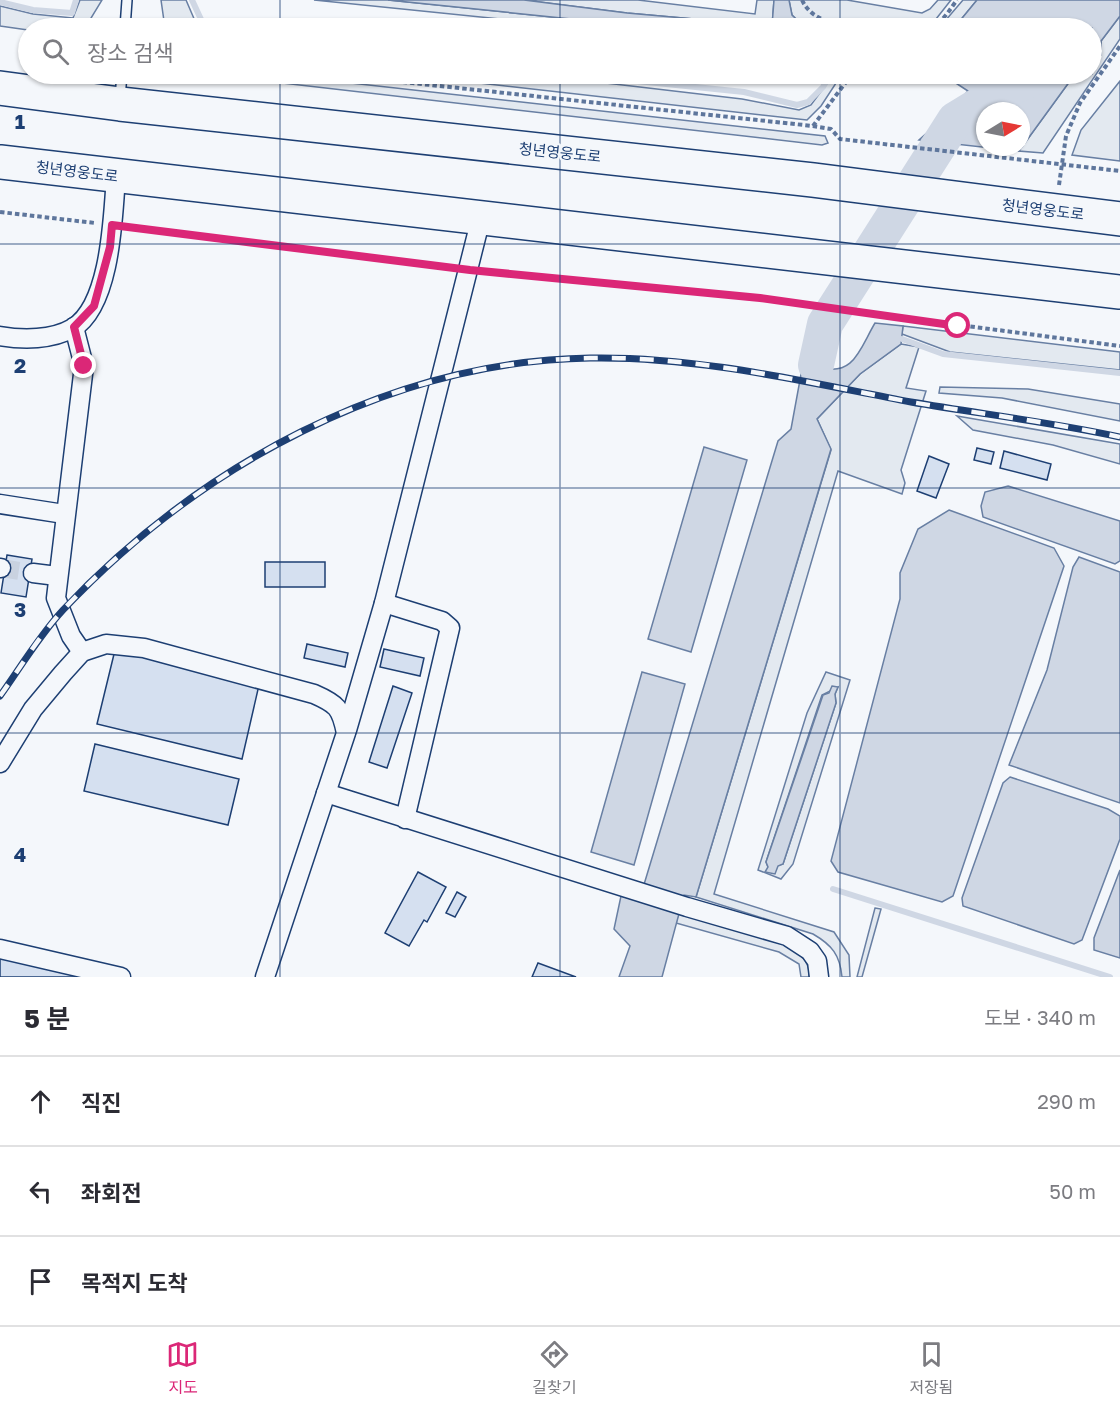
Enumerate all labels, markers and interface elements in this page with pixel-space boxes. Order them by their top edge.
search box [18,18,1102,84]
icon: search [39,35,72,68]
text: 장소 검색 [87,39,173,66]
north arrow [976,102,1030,156]
text: 1 [15,109,25,133]
street label: 청년영웅도로 [518,139,602,165]
street label: 청년영웅도로 [35,157,119,185]
street label: 청년영웅도로 [1001,195,1085,223]
route start [944,312,970,338]
route end [70,352,96,378]
text: 2 [14,353,26,377]
text: 3 [14,597,26,621]
text: 4 [14,842,26,866]
text: 5 분 [24,1003,70,1034]
text: 도보 · 340 m [984,1005,1096,1029]
icon: ahead [24,1085,57,1118]
text: 직진 [81,1089,121,1116]
text: 290 m [1037,1089,1096,1113]
icon: left [24,1175,57,1208]
text: 좌회전 [81,1179,142,1206]
text: 50 m [1049,1179,1096,1203]
icon: arrive [24,1265,57,1298]
text: 목적지 도착 [81,1269,188,1296]
tab: 지도 [166,1338,199,1398]
tab: 길찾기 [532,1338,576,1398]
tab: 저장됨 [909,1338,954,1398]

